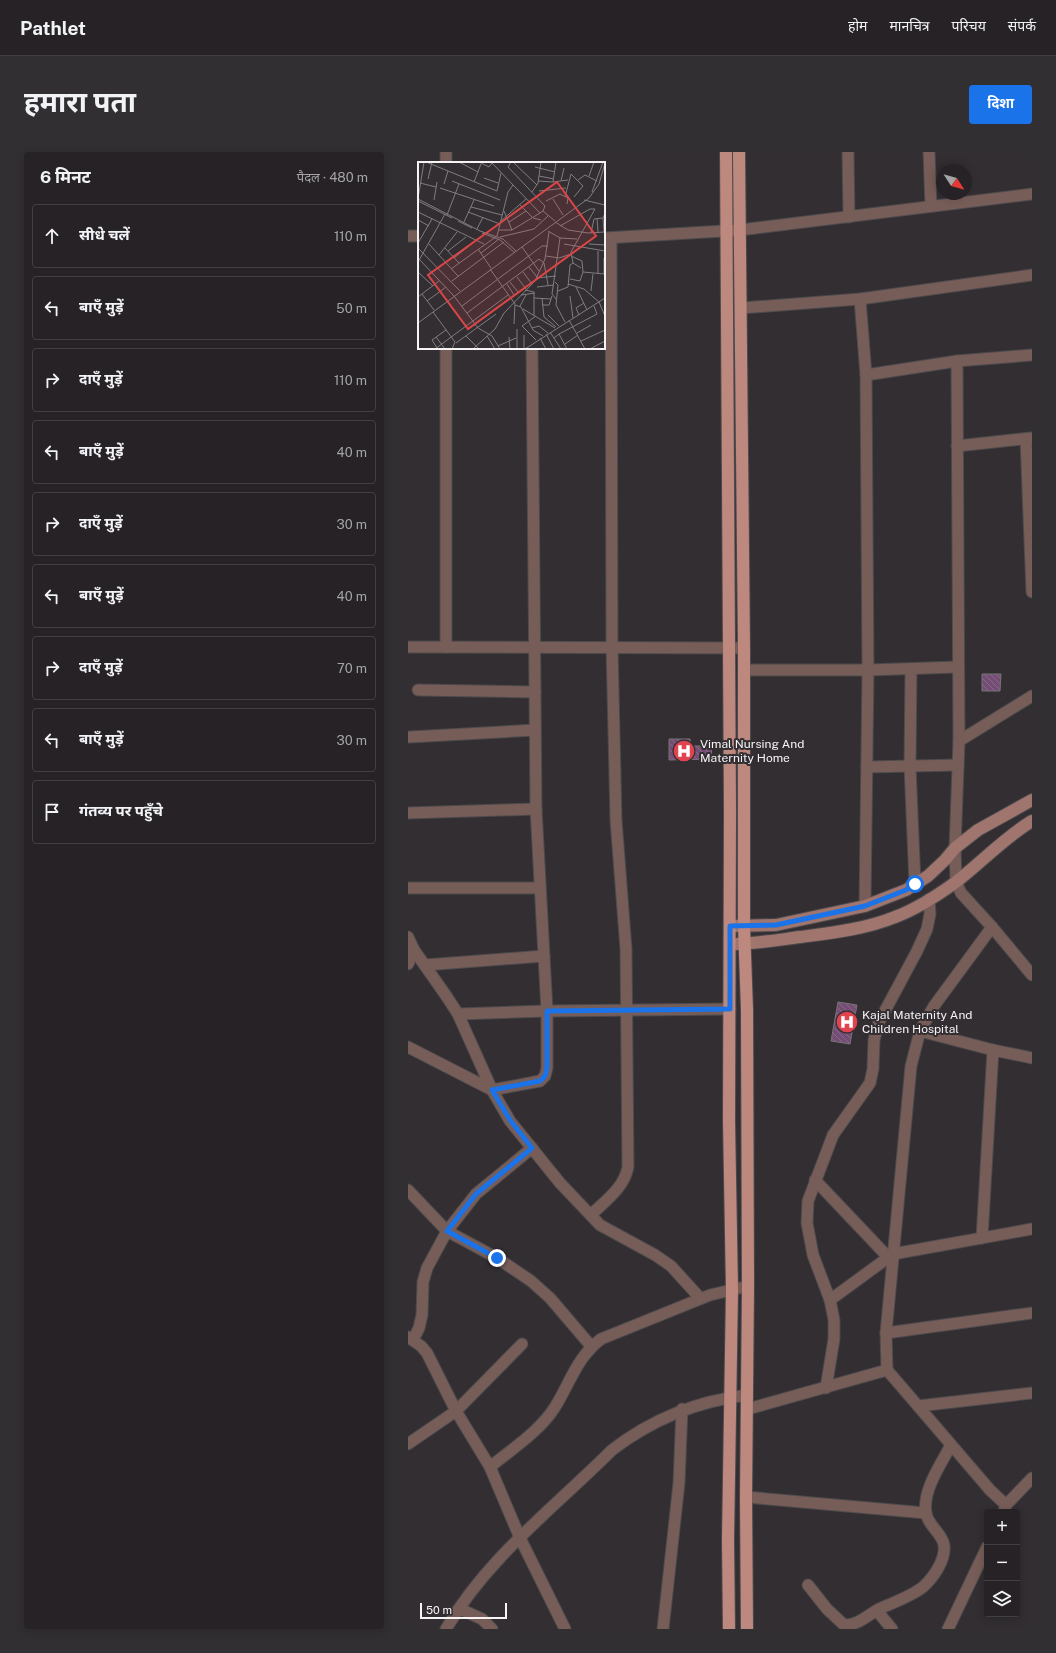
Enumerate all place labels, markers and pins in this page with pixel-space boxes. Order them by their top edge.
place label: Vimal Nursing And Maternity Home [700,737,804,765]
hospital icon: Vimal Nursing And Maternity Home [671,738,697,764]
place label: Kajal Maternity And Children Hospital [862,1008,972,1036]
hospital icon: Kajal Maternity And Children Hospital [834,1009,860,1035]

